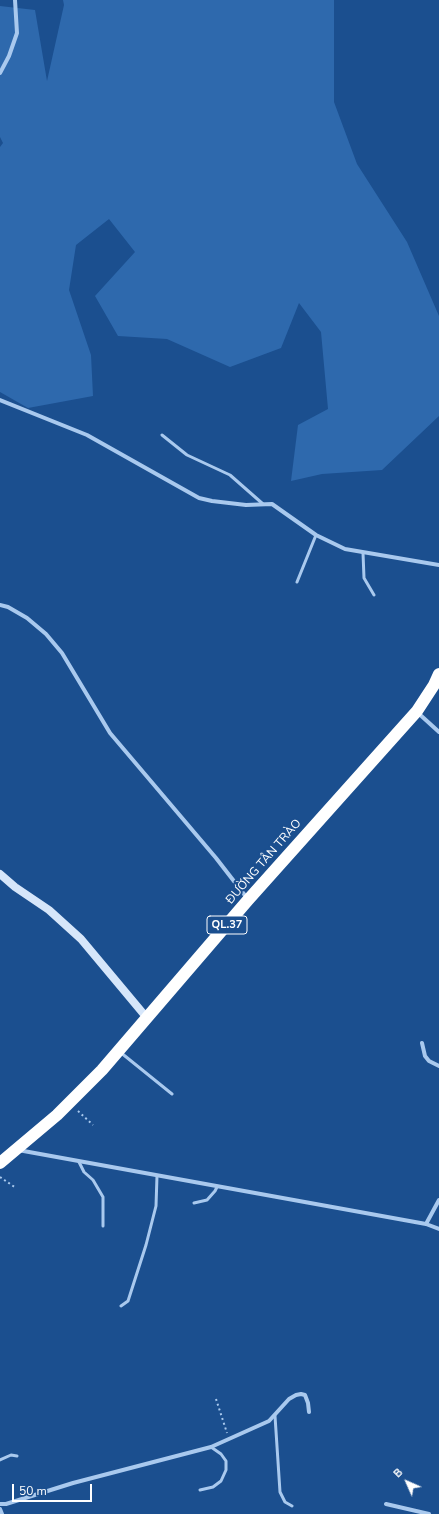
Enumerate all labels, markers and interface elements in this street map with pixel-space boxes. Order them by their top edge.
street label: ĐƯỜNG TÂN TRÀO [223,817,305,907]
road number: QL.37 [207,916,247,934]
north arrow [387,1462,427,1502]
text: B [390,1465,406,1481]
scale bar [14,1476,94,1502]
text: 50 m [19,1483,47,1499]

